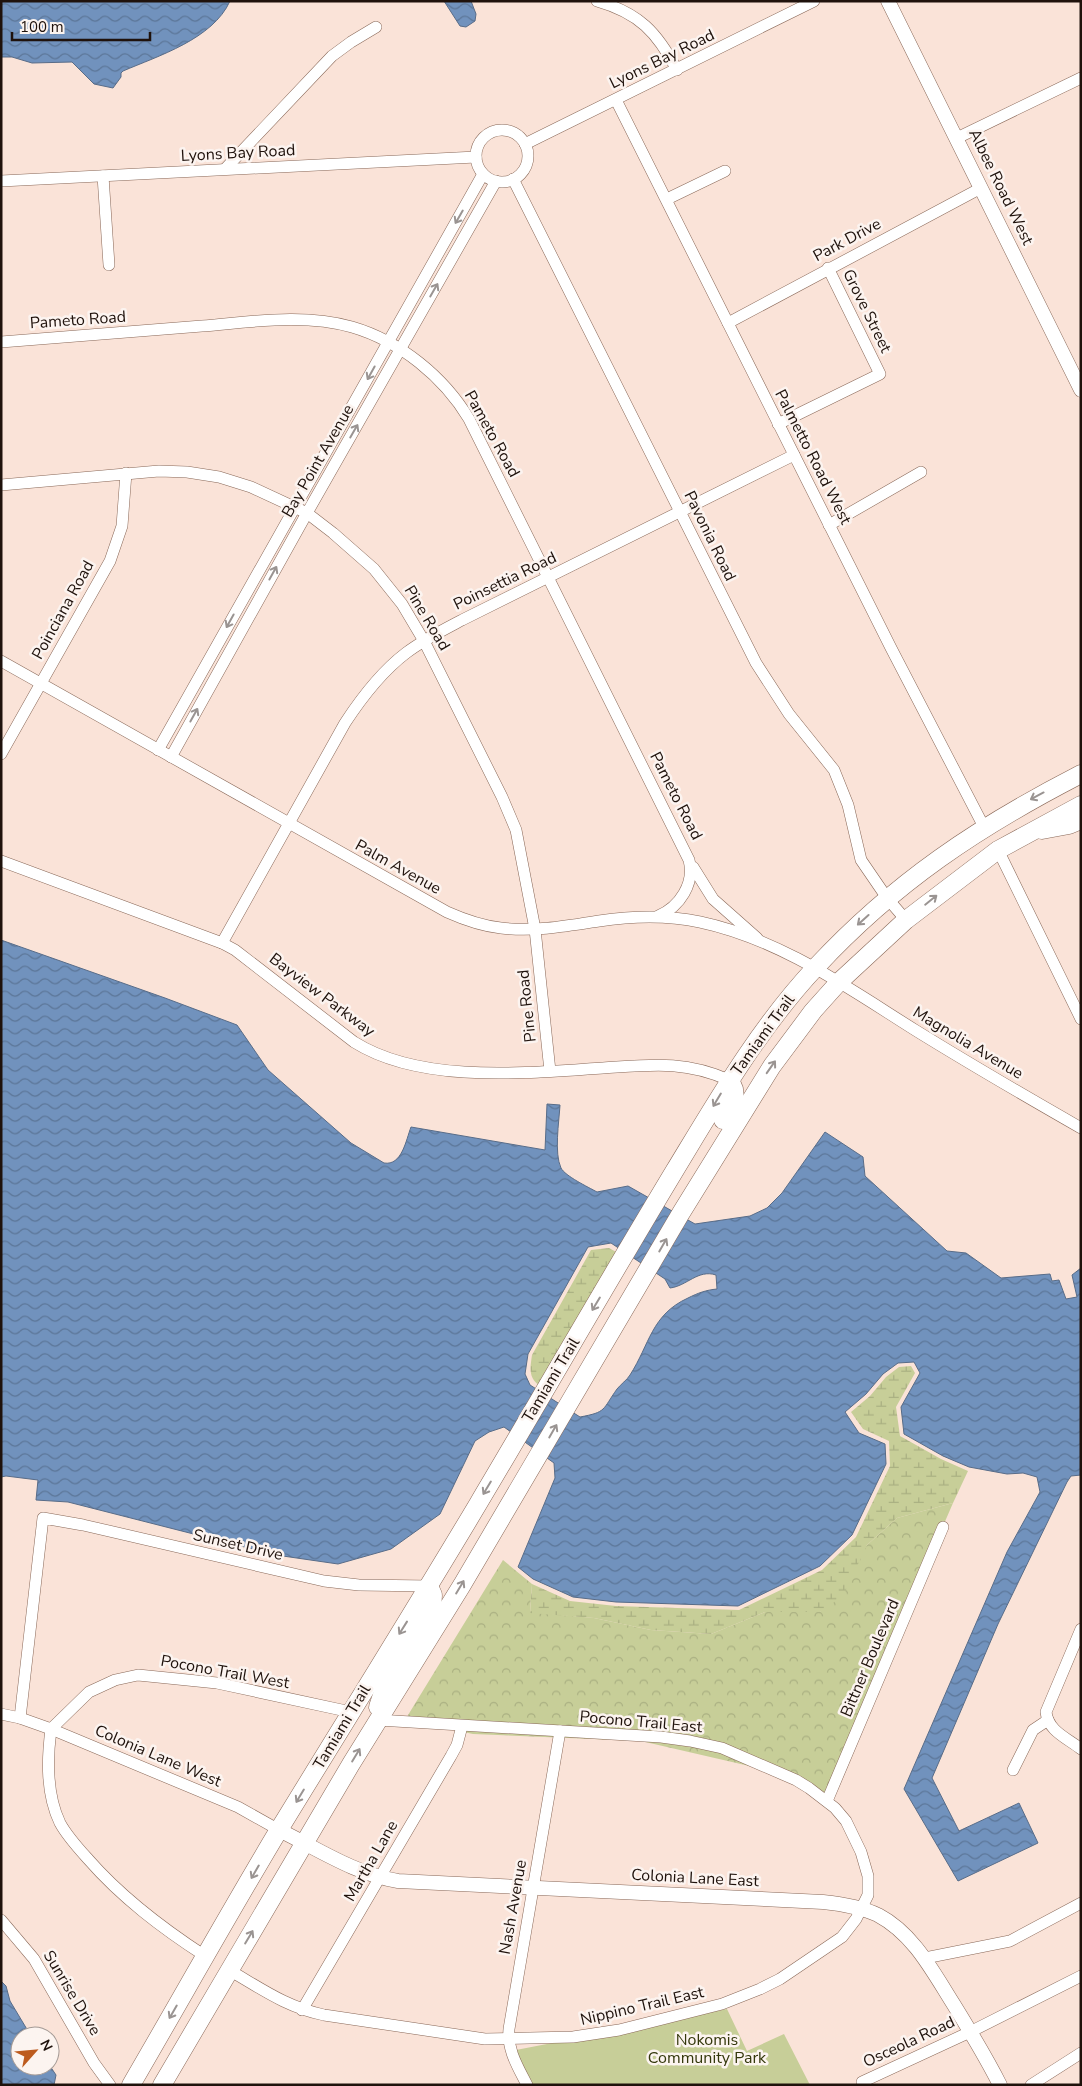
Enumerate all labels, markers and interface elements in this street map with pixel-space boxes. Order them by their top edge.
scale bar [12,10,150,42]
text: 100 m [20,17,64,37]
street label: Lyons Bay Road [606,24,718,94]
street label: Albee Road West [963,125,1039,249]
street label: Lyons Bay Road [180,139,296,167]
one-way arrow [454,209,464,223]
street label: Park Drive [809,213,885,267]
street label: Grove Street [837,266,897,357]
one-way arrow [430,284,440,298]
street label: Pameto Road [29,306,127,334]
one-way arrow [365,366,375,380]
street label: Palmetto Road West [769,386,857,529]
street label: Pameto Road [459,387,525,481]
street label: Bay Point Avenue [277,400,359,522]
one-way arrow [349,425,359,439]
street label: Pavonia Road [679,487,741,585]
street label: Poinsettia Road [450,547,560,615]
street label: Poinciana Road [27,557,99,663]
one-way arrow [269,566,279,580]
street label: Pine Road [399,581,455,655]
one-way arrow [225,614,235,628]
one-way arrow [190,708,200,722]
street label: Pameto Road [644,748,708,844]
one-way arrow [1030,791,1045,801]
street label: Palm Avenue [351,834,445,900]
one-way arrow [924,895,937,906]
one-way arrow [856,915,869,926]
street label: Bayview Parkway [265,948,380,1043]
street label: Pine Road [512,969,542,1043]
street label: Tamiami Trail [726,990,800,1080]
street label: Magnolia Avenue [909,1001,1027,1085]
one-way arrow [766,1061,776,1075]
one-way arrow [711,1093,721,1107]
one-way arrow [658,1238,668,1252]
one-way arrow [591,1296,601,1310]
street label: Tamiami Trail [517,1333,585,1427]
one-way arrow [548,1423,558,1438]
one-way arrow [481,1481,491,1495]
street label: Sunset Drive [191,1524,285,1566]
one-way arrow [456,1581,466,1595]
street label: Bittner Boulevard [835,1596,905,1720]
one-way arrow [398,1620,408,1634]
street label: Pocono Trail West [159,1650,292,1694]
street label: Tamiami Trail [308,1680,376,1774]
street label: Pocono Trail East [579,1706,704,1738]
street label: Colonia Lane West [91,1719,225,1793]
one-way arrow [352,1749,362,1763]
one-way arrow [295,1788,305,1802]
street label: Martha Lane [339,1816,403,1906]
street label: Nash Avenue [494,1858,532,1956]
one-way arrow [249,1864,259,1878]
street label: Colonia Lane East [631,1864,760,1892]
one-way arrow [244,1931,254,1945]
street label: Sunrise Drive [38,1946,106,2040]
street label: Nippino Trail East [578,1981,706,2031]
one-way arrow [168,2004,177,2019]
street label: Osceola Road [859,2011,959,2073]
north arrow [10,2026,60,2076]
park label: Nokomis Community Park [648,2029,767,2069]
text: N [35,2036,57,2054]

